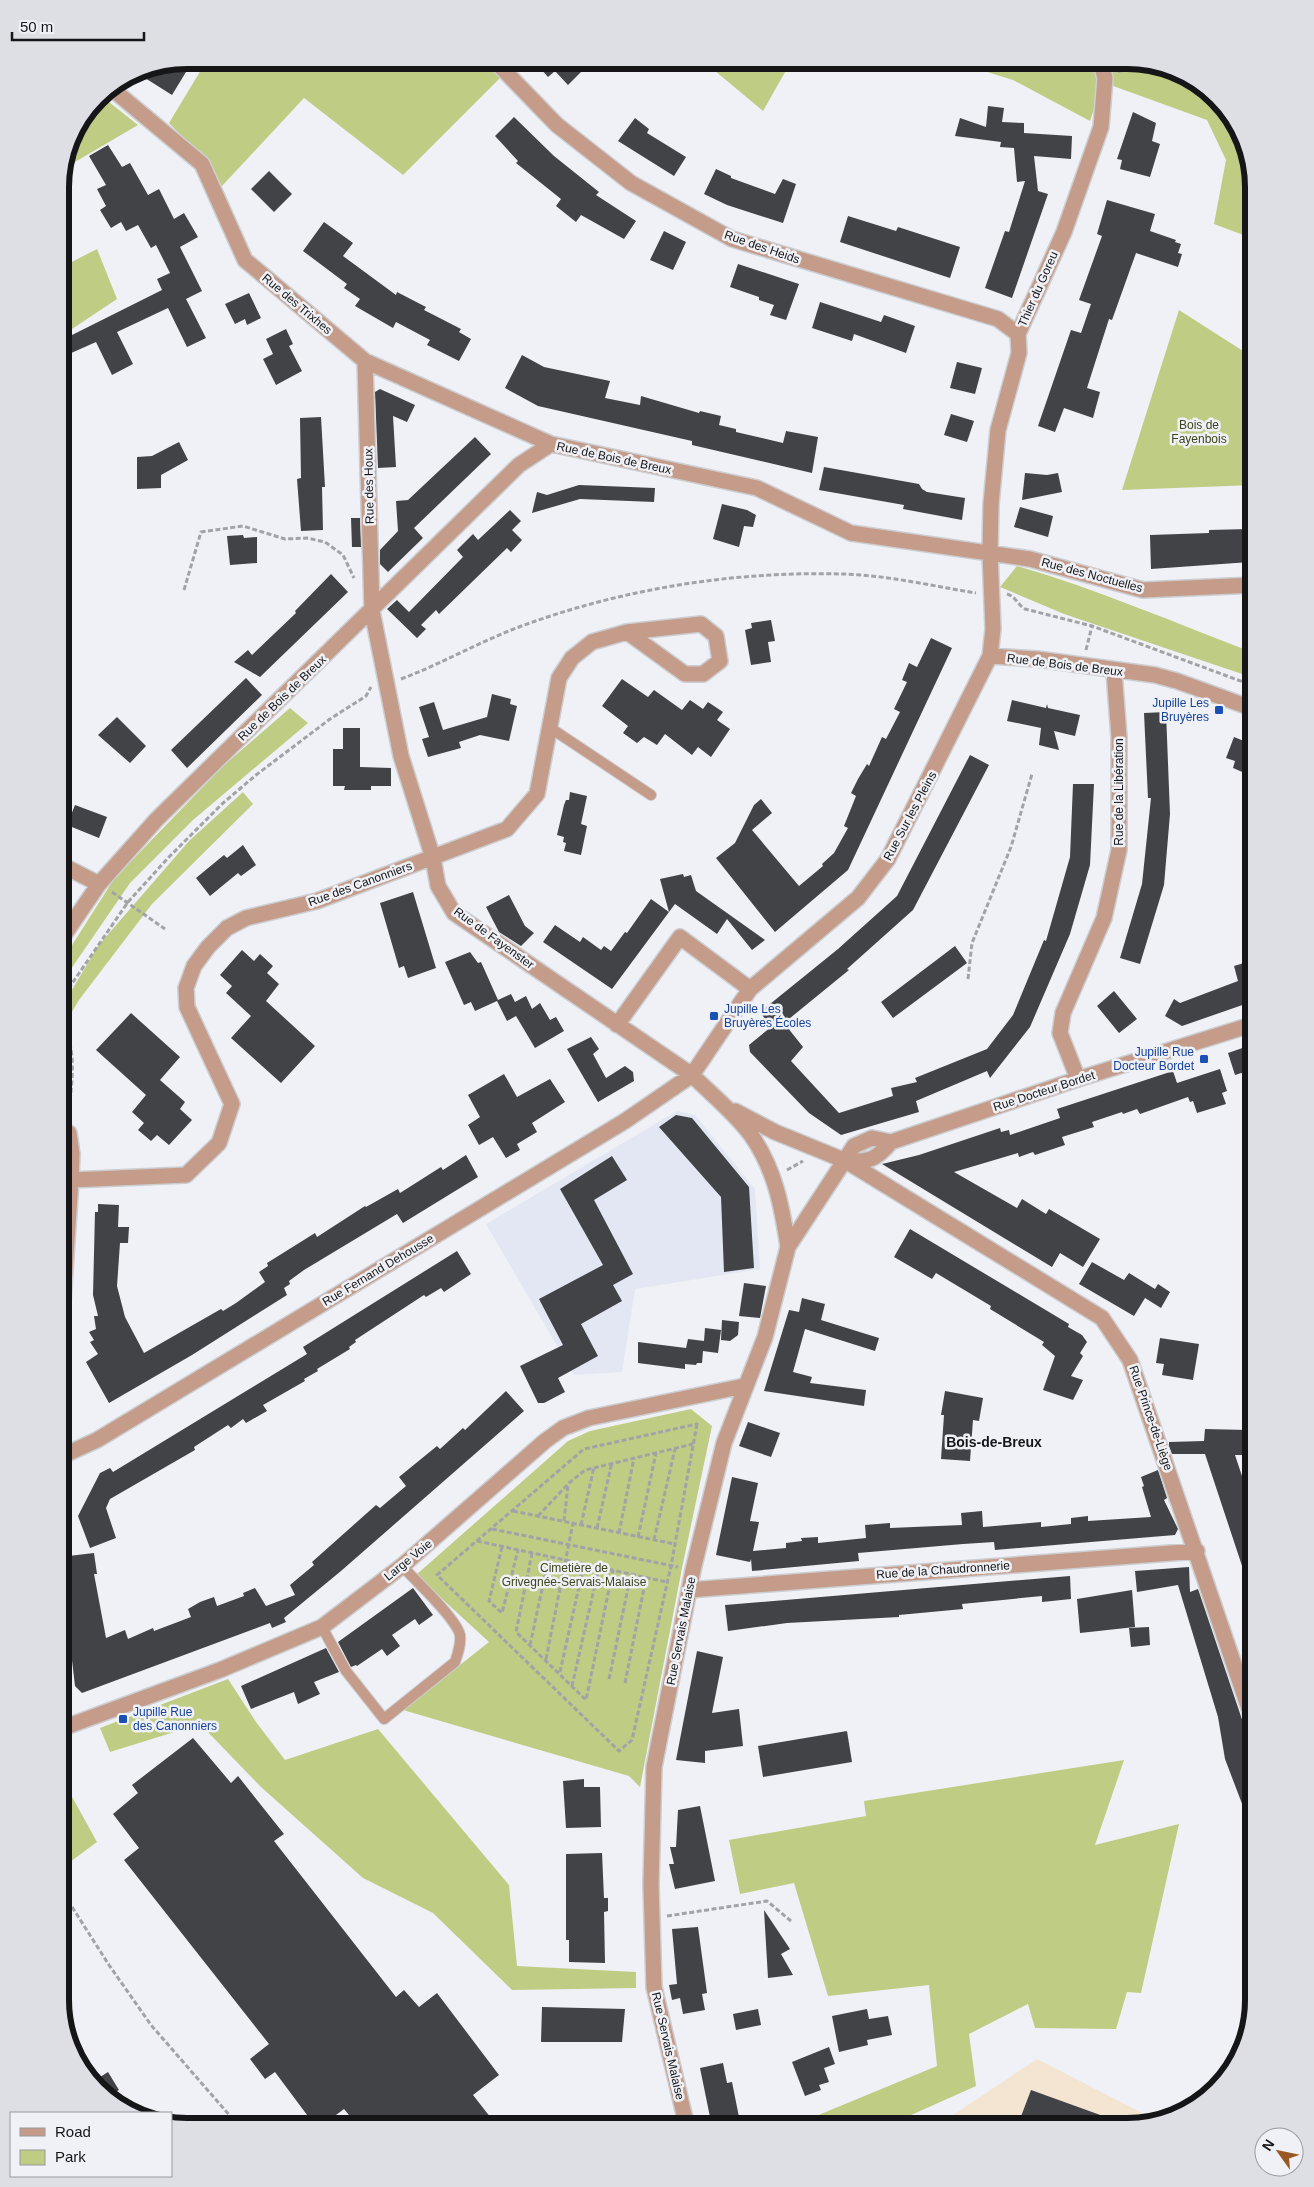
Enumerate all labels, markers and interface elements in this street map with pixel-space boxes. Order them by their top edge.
scale bar [12,10,145,42]
text: 50 m [20,18,53,35]
street label: Rue des Heids [723,228,801,266]
street label: Thier du Goreu [1015,249,1061,329]
street label: Rue des Trixhes [259,271,335,337]
park label: Bois de Fayenbois [1171,418,1227,446]
street label: Rue de Bois de Breux [555,439,673,477]
street label: Rue des Houx [361,448,377,524]
street label: Rue des Noctuelles [1040,555,1144,595]
street label: Rue de Bois de Breux [1006,651,1124,679]
street label: Rue de Bois de Breux [235,652,329,744]
place label: Jupille Les Bruyères [1152,696,1209,724]
marker: Jupille Les Bruyères [1213,704,1225,716]
street label: Rue de la Libération [1112,738,1126,846]
street label: Rue Sur les Pleins [881,769,939,863]
street label: Rue des Canonniers [306,859,414,909]
street label: Rue de Fayenster [451,904,537,972]
place label: Jupille Les Bruyères Écoles [724,1002,811,1030]
marker: Jupille Les Bruyères Écoles [708,1010,720,1022]
place label: Jupille Rue Docteur Bordet [1113,1045,1195,1073]
marker: Jupille Rue Docteur Bordet [1198,1053,1210,1065]
street label: Rue Docteur Bordet [991,1068,1097,1114]
street label: Rue Fernand Dehousse [320,1231,436,1309]
street label: Rue Prince-de-Liège [1126,1364,1176,1473]
district label: Bois-de-Breux [946,1434,1042,1450]
street label: Large Voie [381,1536,435,1583]
street label: Rue de la Chaudronnerie [876,1558,1011,1582]
park label: Cimetière de Grivegnée-Servais-Malaise [502,1561,647,1589]
street label: Rue Servais Malaise [664,1575,698,1686]
place label: Jupille Rue des Canonniers [133,1705,217,1733]
marker: Jupille Rue des Canonniers [117,1713,129,1725]
street label: Rue Servais Malaise [649,1991,687,2102]
legend [10,2112,172,2177]
text: Road [55,2123,91,2140]
north arrow [1254,2127,1304,2177]
text: N [1259,2136,1278,2154]
text: Park [55,2148,86,2165]

